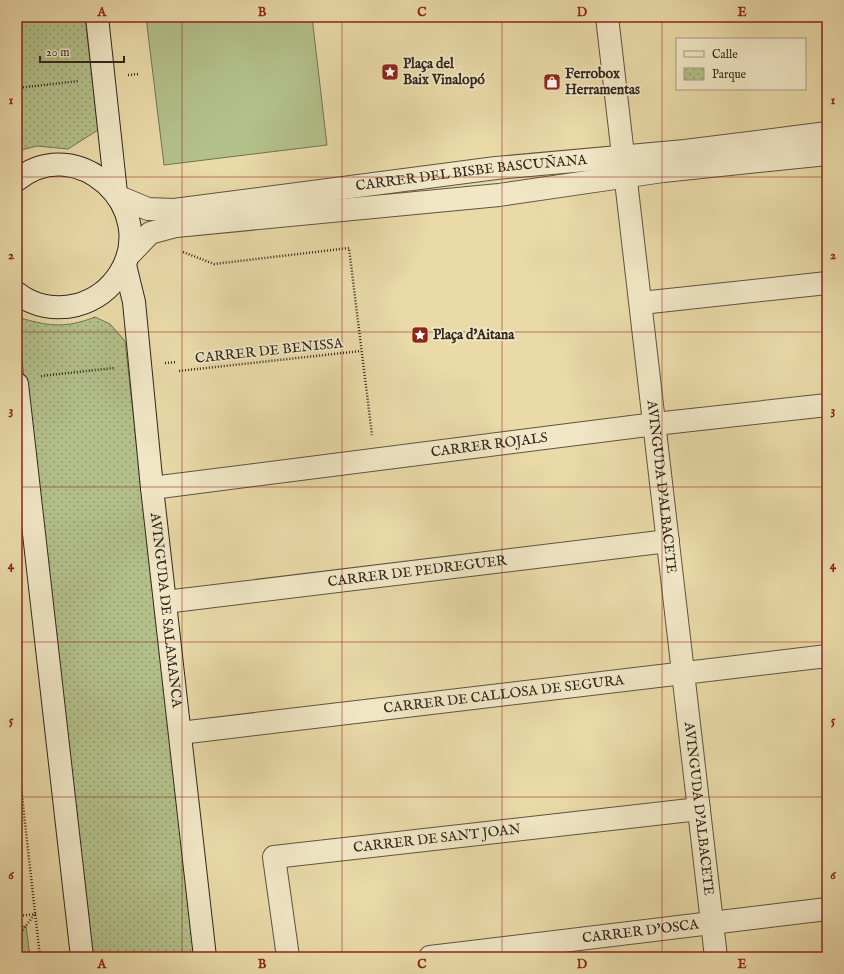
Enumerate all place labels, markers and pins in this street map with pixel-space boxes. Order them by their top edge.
place label: Plaça del Baix Vinalopó [403,55,485,89]
place icon: Plaça del Baix Vinalopó [380,62,400,82]
place label: Ferrobox Herramentas [565,65,640,99]
shop icon: Ferrobox Herramentas [542,72,562,92]
place icon: Plaça d'Aitana [410,325,430,345]
place label: Plaça d'Aitana [433,326,515,344]

